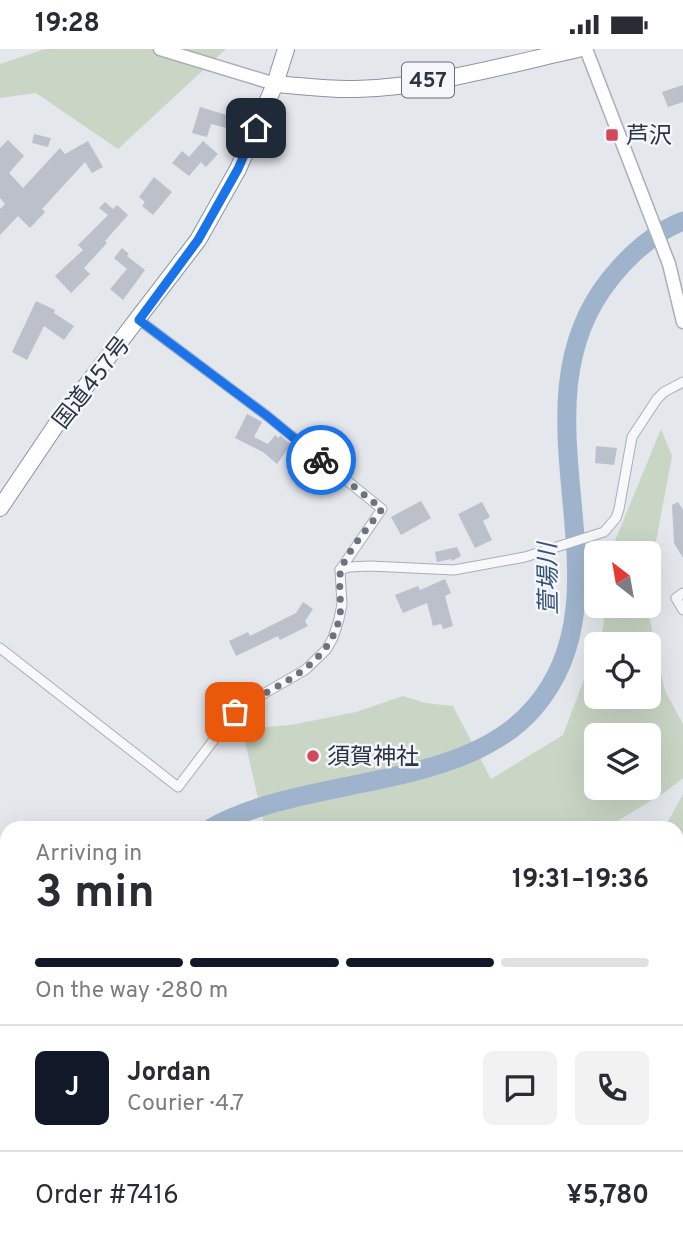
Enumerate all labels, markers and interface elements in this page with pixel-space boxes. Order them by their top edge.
text: 19:28 [35,8,100,41]
road number: 457 [402,63,454,97]
pin [226,98,286,158]
icon: home [237,109,275,147]
place label: 芦沢 [626,123,672,152]
marker: 芦沢 [604,127,620,143]
street label: 国道457号 [48,332,138,436]
courier [286,425,356,495]
icon: bike [302,441,340,479]
water label: 萱場川 [534,540,566,615]
north arrow [584,541,662,618]
map controls [584,541,661,800]
button: locate [584,632,661,709]
pin [205,682,265,742]
icon: bag [216,693,254,731]
button: layers [584,723,661,800]
place label: 須賀神社 [327,744,419,773]
marker: 須賀神社 [305,748,321,764]
text: Arriving in [35,840,142,869]
text: 19:31–19:36 [512,864,649,897]
text: 3 min [35,865,155,924]
text: On the way · 280 m [35,977,228,1006]
button: chat [483,1051,557,1125]
button: phone [575,1051,649,1125]
text: Jordan [127,1057,211,1090]
text: J [65,1072,79,1105]
text: Courier · 4.7 [127,1090,244,1119]
text: Order #7416 [35,1180,179,1213]
text: ¥5,780 [567,1180,649,1213]

